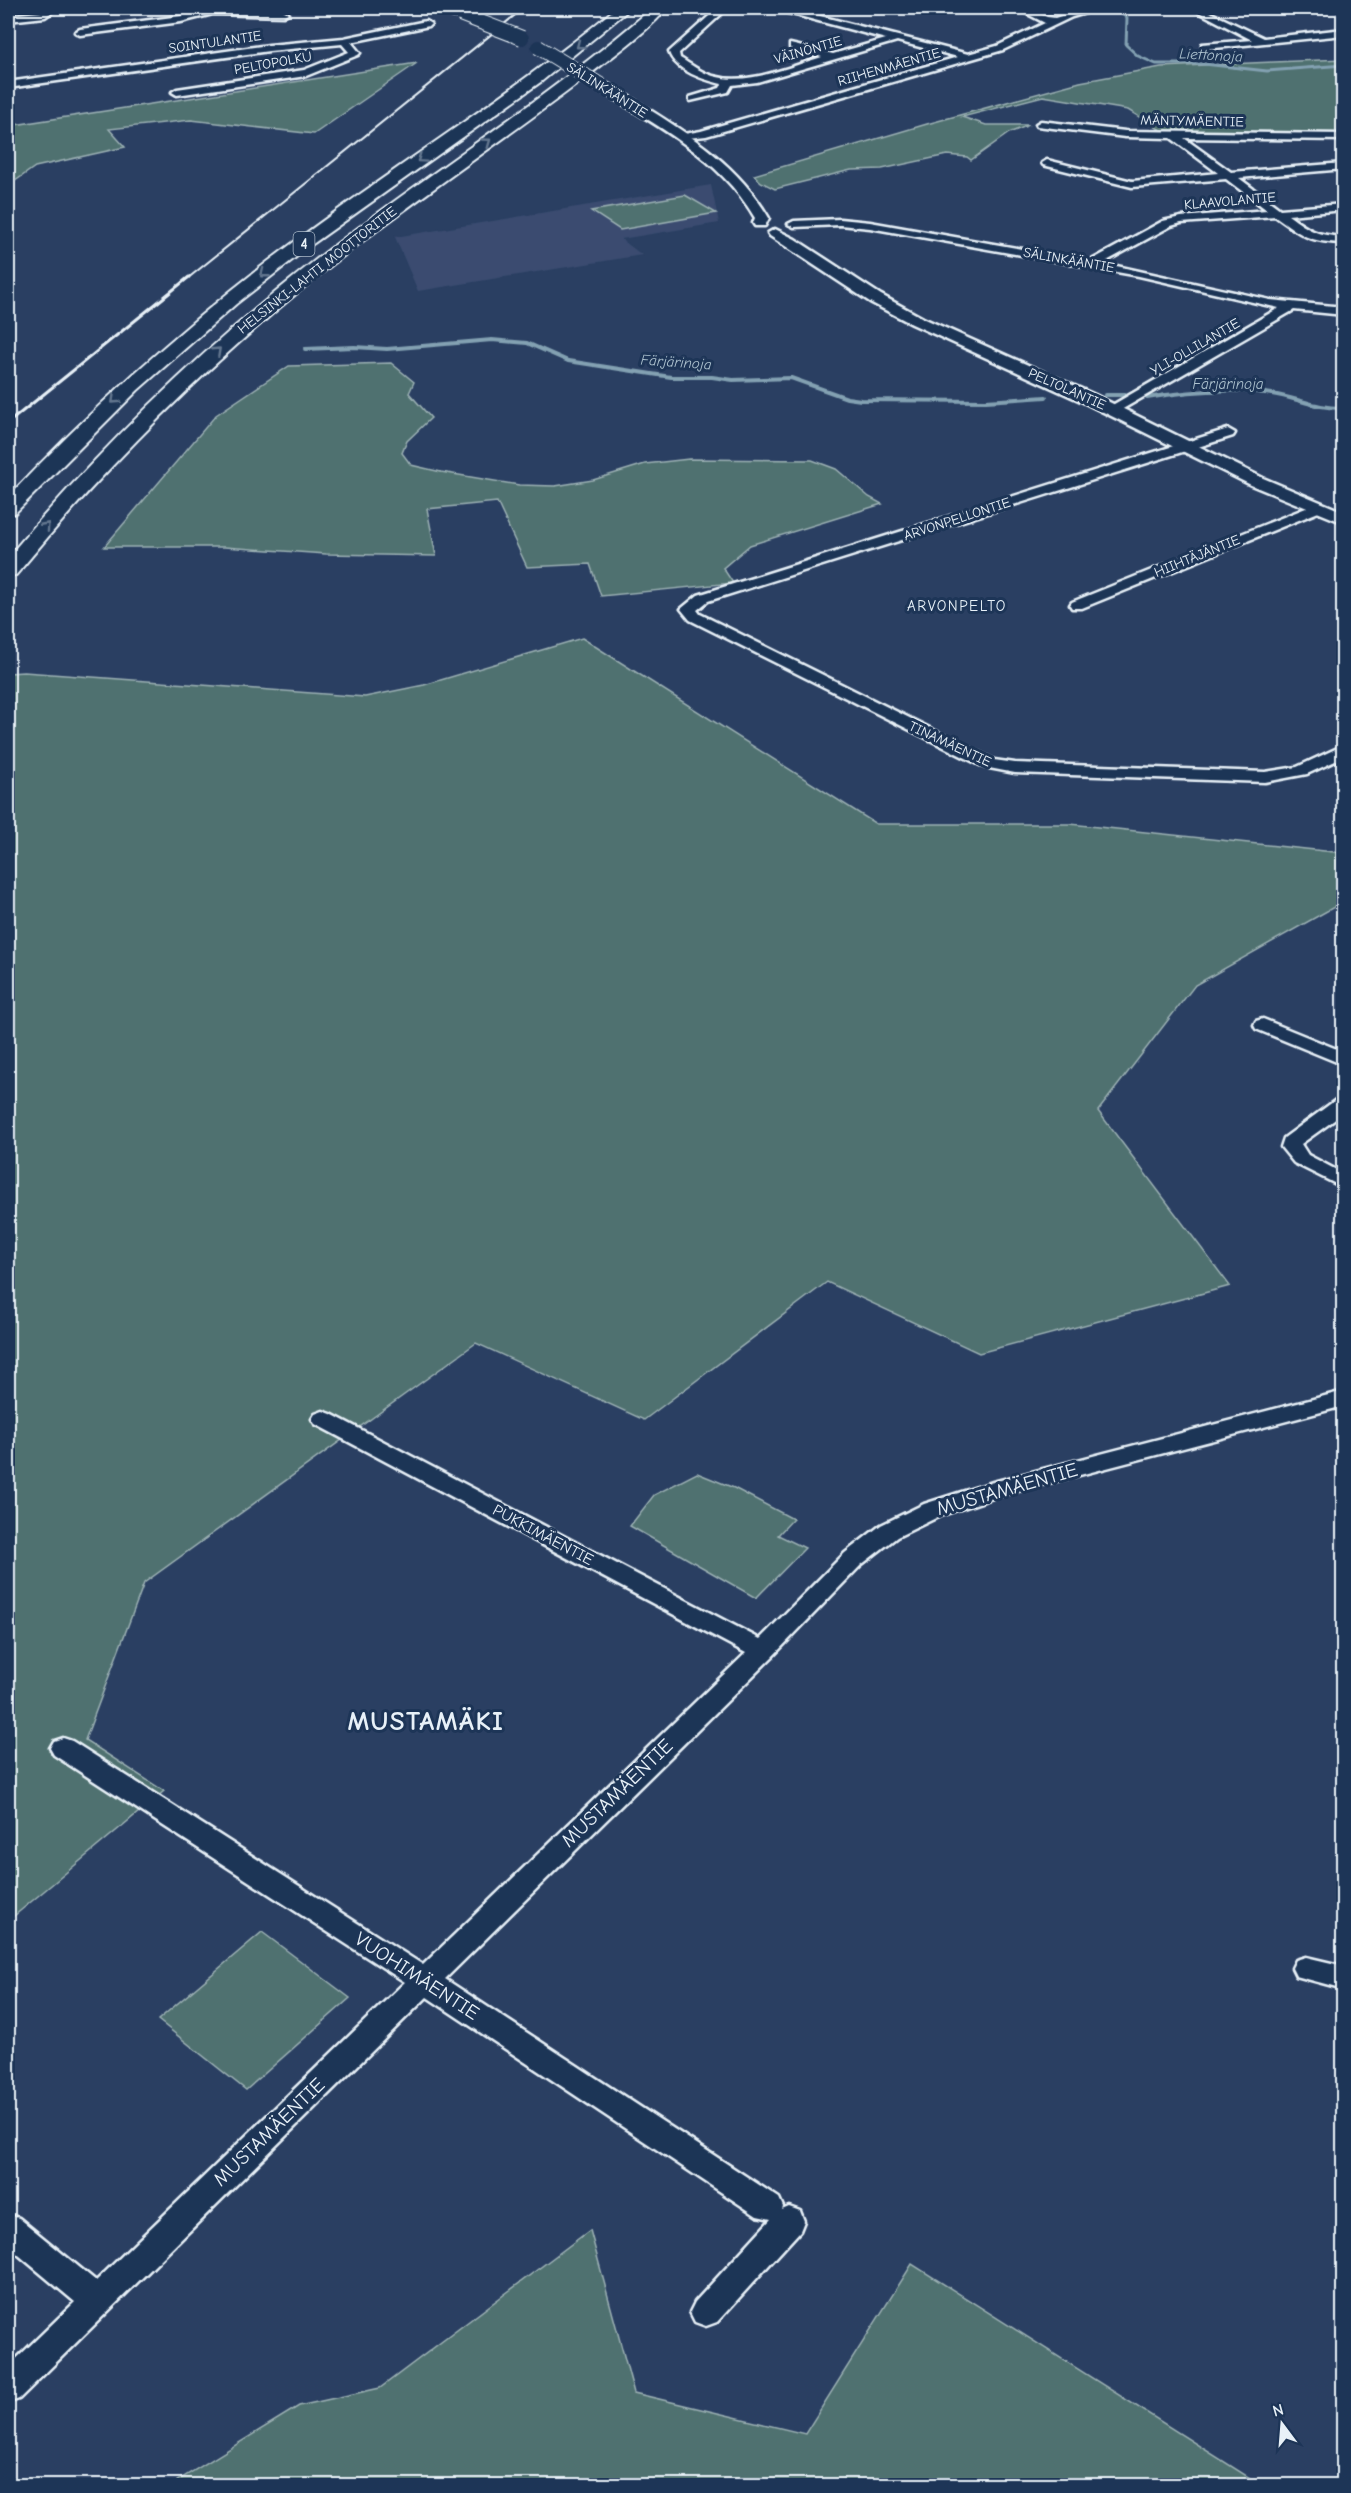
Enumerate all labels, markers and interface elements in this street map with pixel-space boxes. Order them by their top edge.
street label: SOINTULANTIE [167,27,263,57]
street label: VÄINÖNTIE [772,32,844,68]
one-way arrow [575,38,586,49]
street label: RIIHENMÄENTIE [836,44,942,90]
water label: Liettonoja [1179,44,1243,66]
street label: PELTOPOLKU [233,48,313,78]
street label: SÄLINKÄÄNTIE [563,58,651,122]
street label: MÄNTYMÄENTIE [1140,112,1244,130]
one-way arrow [481,138,492,149]
one-way arrow [417,152,428,163]
street label: KLAAVOLANTIE [1183,189,1277,213]
street label: HELSINKI-LAHTI MOOTTORITIE [234,203,400,337]
road number: 4 [294,232,314,256]
street label: SÄLINKÄÄNTIE [1022,244,1116,276]
one-way arrow [259,266,270,277]
street label: YLI-OLLILANTIE [1147,315,1243,379]
one-way arrow [210,347,221,358]
water label: Färjärinoja [640,351,712,373]
street label: PELTOLANTIE [1026,364,1108,414]
water label: Färjärinoja [1192,375,1264,393]
one-way arrow [112,393,122,404]
street label: ARVONPELLONTIE [902,494,1012,544]
one-way arrow [39,522,50,532]
street label: HIIHTÄJÄNTIE [1152,531,1242,581]
district label: ARVONPELTO [907,597,1007,615]
street label: TINAMÄENTIE [906,718,994,770]
street label: MUSTAMÄENTIE [934,1458,1080,1520]
street label: PUKKIMÄENTIE [490,1501,597,1569]
district label: MUSTAMÄKI [347,1706,505,1737]
street label: MUSTAMÄENTIE [557,1734,677,1852]
street label: VUOHIMÄENTIE [351,1927,483,2025]
street label: MUSTAMÄENTIE [209,2073,329,2191]
north arrow [1252,2394,1312,2454]
text: N [1271,2400,1286,2421]

